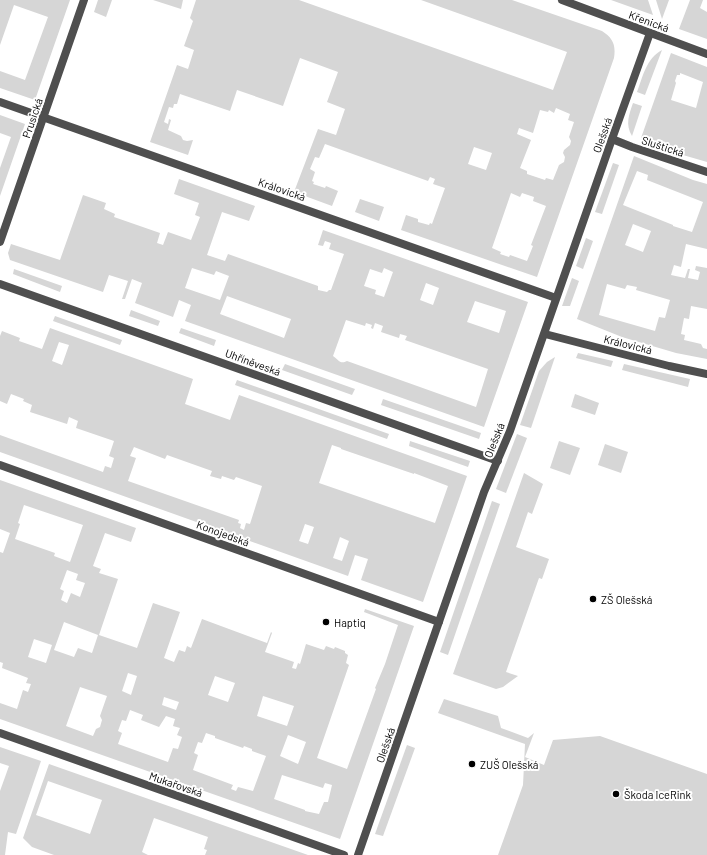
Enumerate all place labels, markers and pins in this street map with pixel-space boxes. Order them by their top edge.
place label: ZŠ Olešská [601,593,652,606]
marker: ZŠ Olešská [588,594,598,604]
place label: Haptiq [334,616,366,629]
marker: Haptiq [321,617,331,627]
place label: ZUŠ Olešská [480,758,538,771]
marker: ZUŠ Olešská [467,759,477,769]
place label: Škoda IceRink [624,788,691,801]
marker: Škoda IceRink [611,789,621,799]

